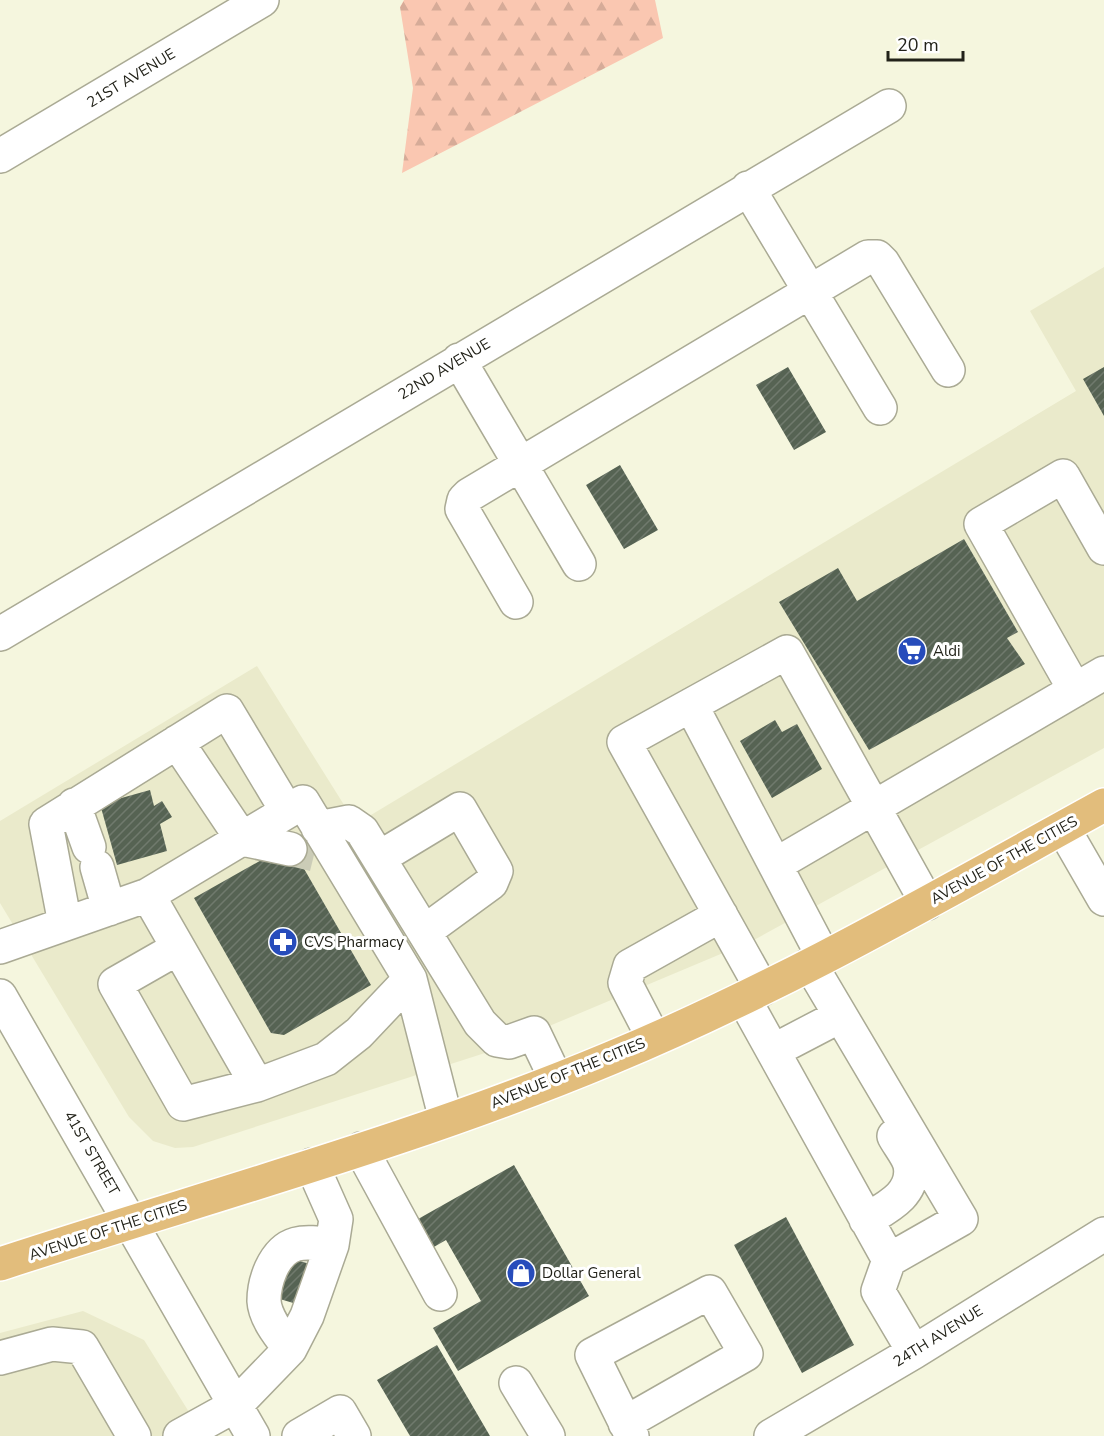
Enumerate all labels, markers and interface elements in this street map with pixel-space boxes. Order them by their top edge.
scale bar [888,24,963,62]
text: 20 m [897,33,939,57]
street label: 21ST AVENUE [83,44,179,112]
street label: 22ND AVENUE [394,334,494,404]
supermarket icon: Aldi [896,635,928,667]
place label: Aldi [933,641,961,661]
street label: AVENUE OF THE CITIES [927,811,1081,909]
pharmacy icon: CVS Pharmacy [267,926,299,958]
place label: CVS Pharmacy [304,932,404,952]
street label: AVENUE OF THE CITIES [488,1033,648,1113]
street label: 41ST STREET [60,1107,124,1199]
street label: AVENUE OF THE CITIES [26,1195,190,1265]
shop icon: Dollar General [505,1257,537,1289]
place label: Dollar General [542,1263,641,1283]
street label: 24TH AVENUE [889,1300,987,1372]

